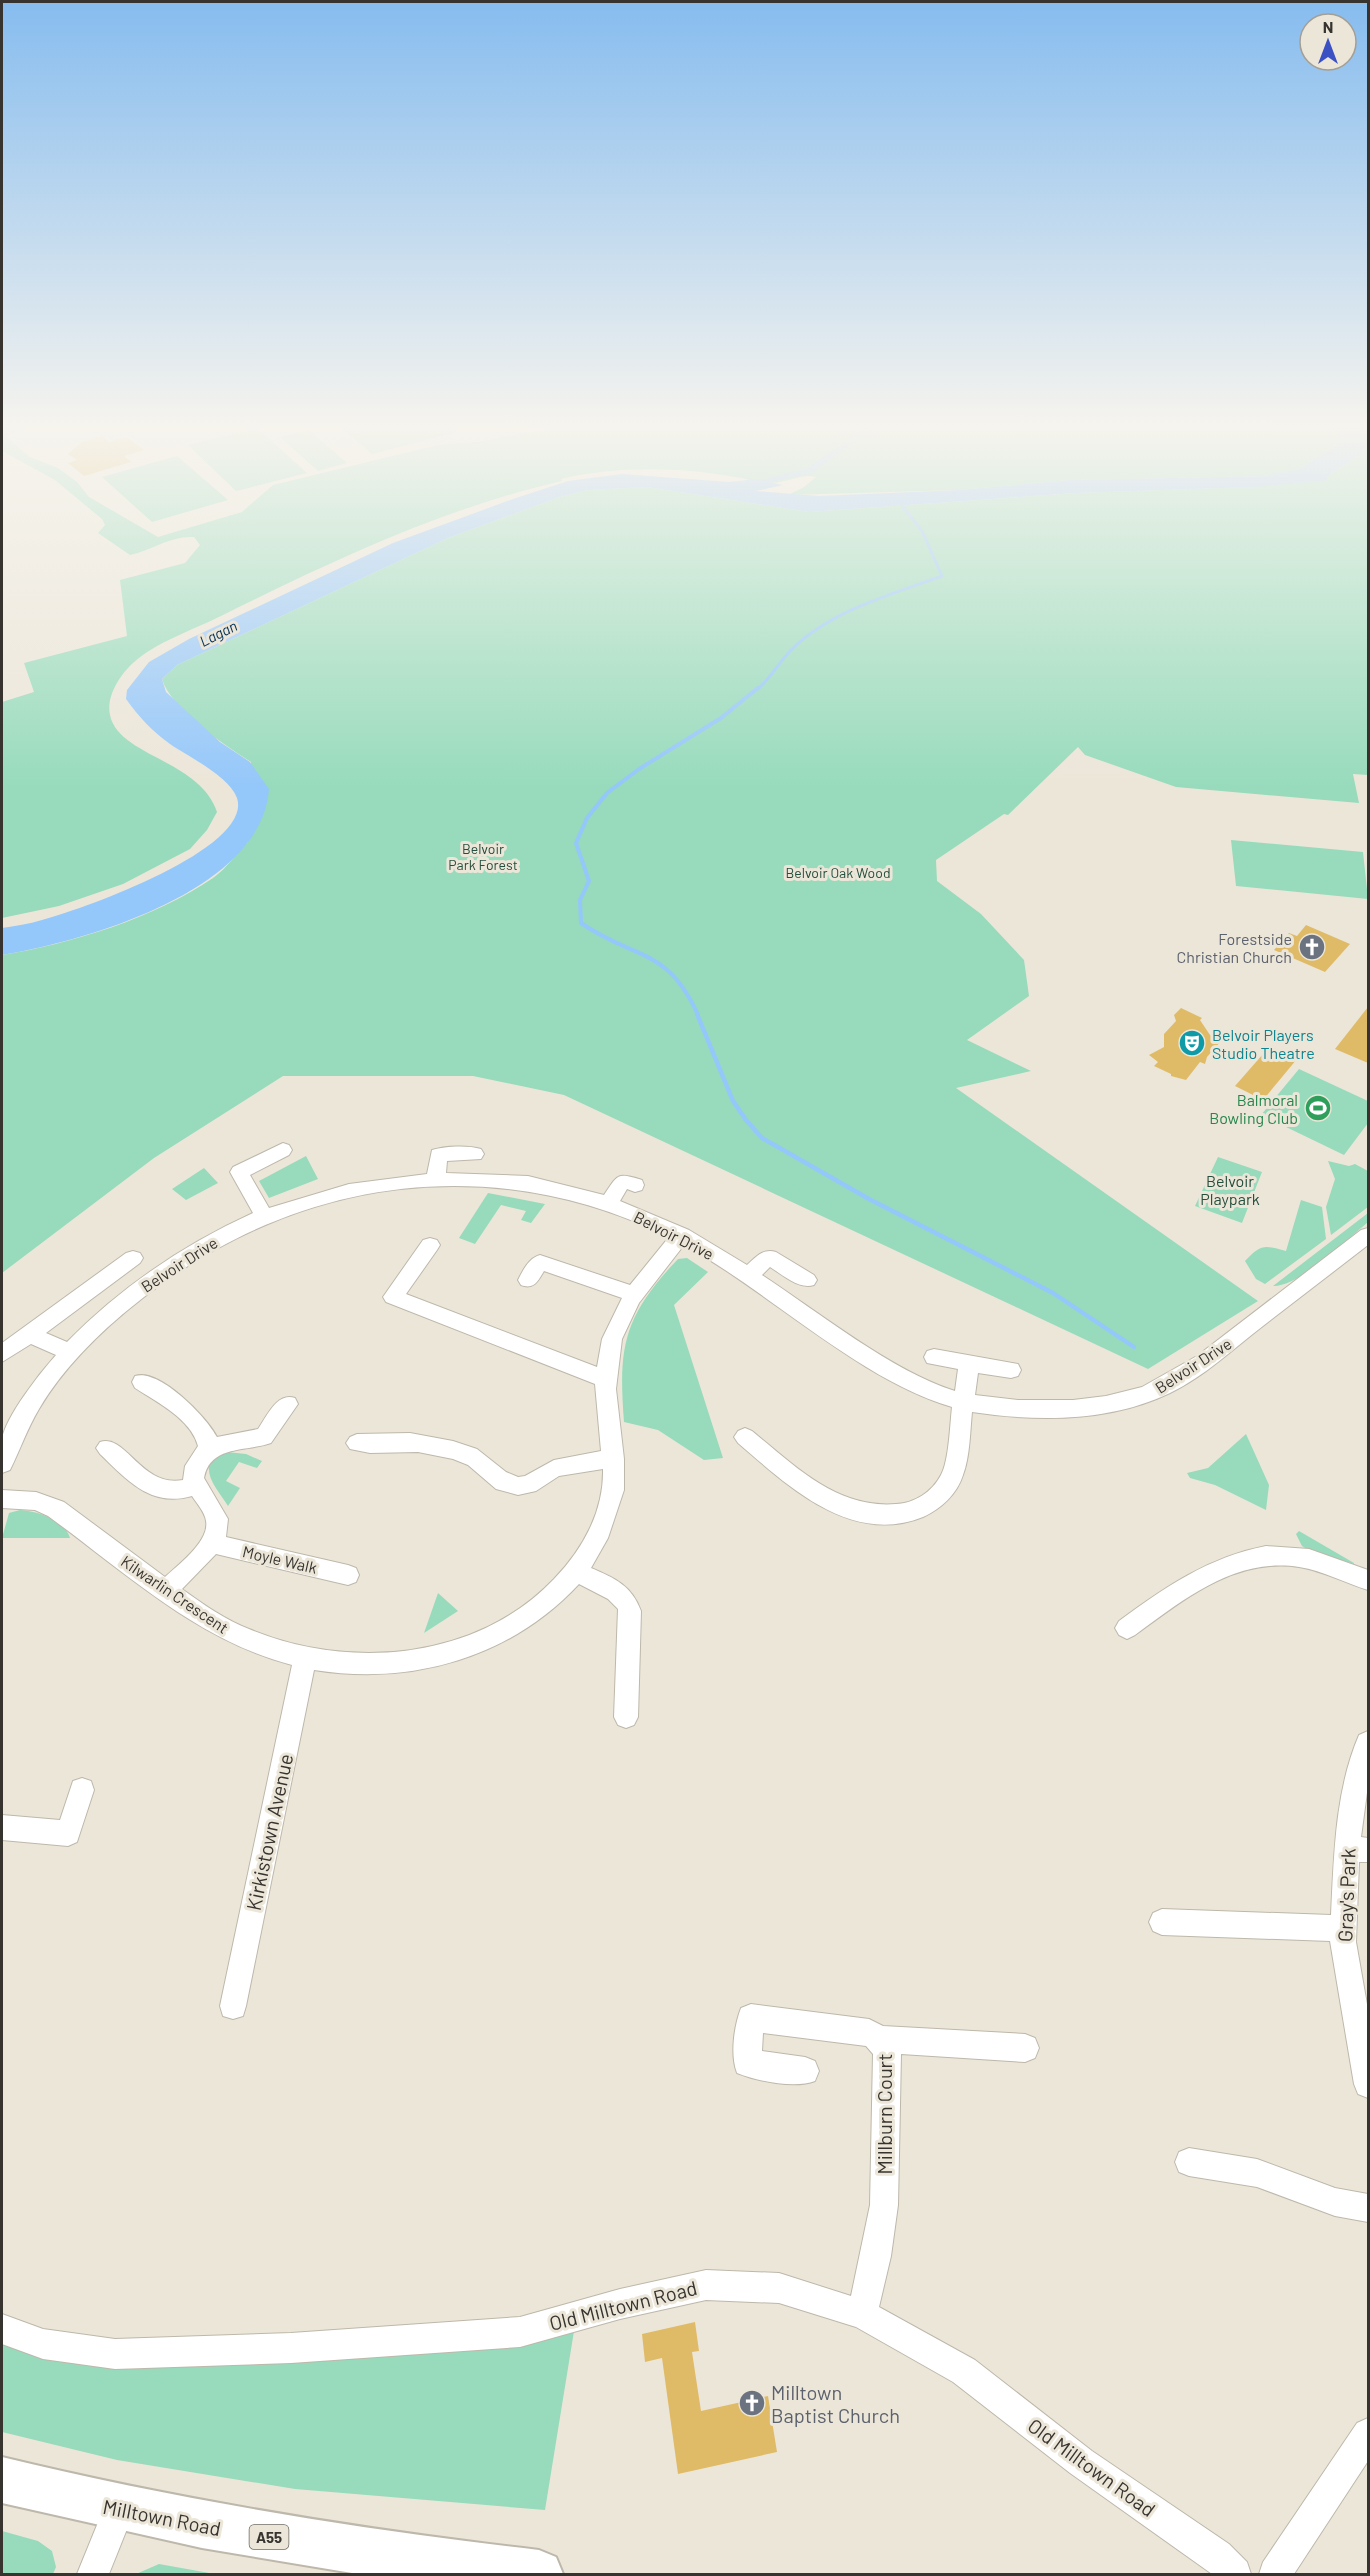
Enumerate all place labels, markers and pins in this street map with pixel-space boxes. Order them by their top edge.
place label: Forestside Christian Church [1177,929,1292,966]
church icon: Forestside Christian Church [1297,932,1327,962]
place label: Belvoir Players Studio Theatre [1212,1025,1315,1062]
theatre icon: Belvoir Players Studio Theatre [1177,1028,1207,1058]
place label: Balmoral Bowling Club [1209,1090,1298,1127]
sports icon: Balmoral Bowling Club [1303,1093,1333,1123]
place label: Milltown Baptist Church [771,2380,900,2427]
church icon: Milltown Baptist Church [737,2388,767,2418]

